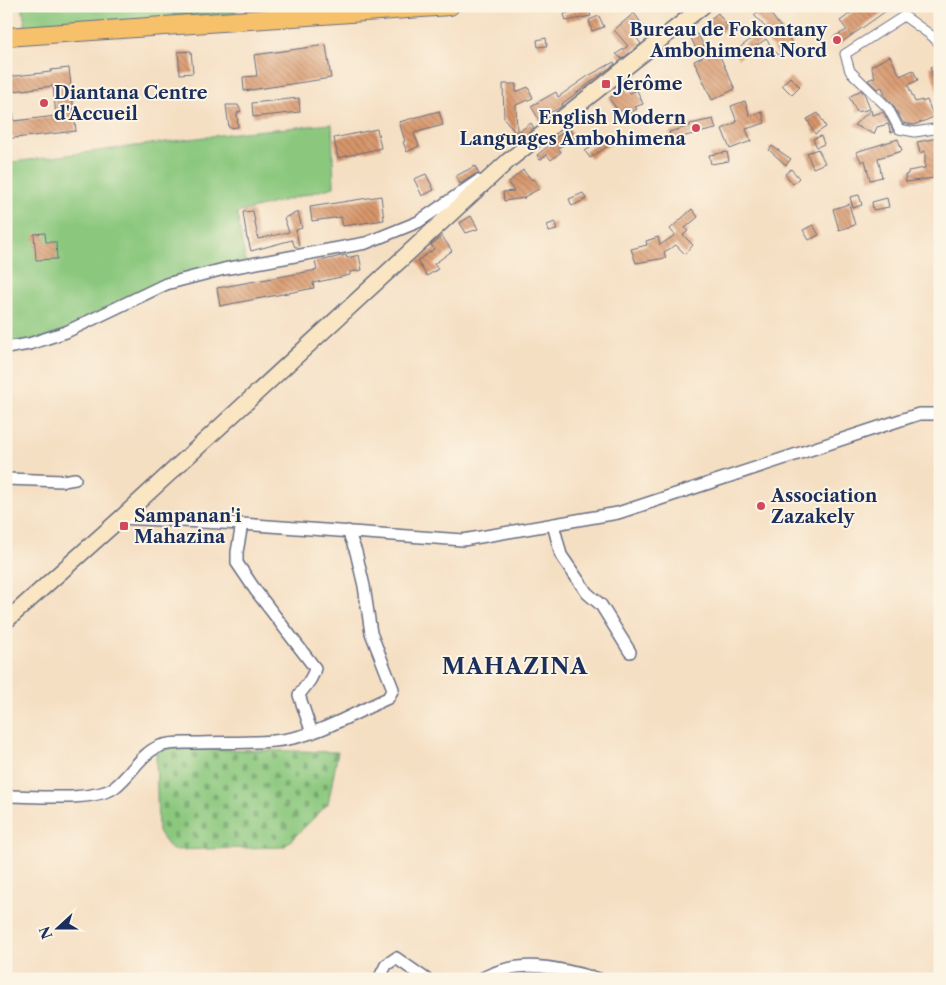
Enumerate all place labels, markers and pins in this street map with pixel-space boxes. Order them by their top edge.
place label: Bureau de Fokontany Ambohimena Nord [630,19,828,62]
marker: Bureau de Fokontany Ambohimena Nord [831,34,843,46]
place label: Jérôme [613,73,683,95]
marker: Jérôme [600,78,612,90]
place label: Diantana Centre d'Accueil [54,82,208,125]
marker: Diantana Centre d'Accueil [38,97,50,109]
place label: English Modern Languages Ambohimena [460,107,687,150]
marker: English Modern Languages Ambohimena [690,122,702,134]
place label: Association Zazakely [770,485,878,528]
marker: Association Zazakely [755,500,767,512]
place label: Sampanan'i Mahazina [134,505,242,548]
marker: Sampanan'i Mahazina [118,520,130,532]

